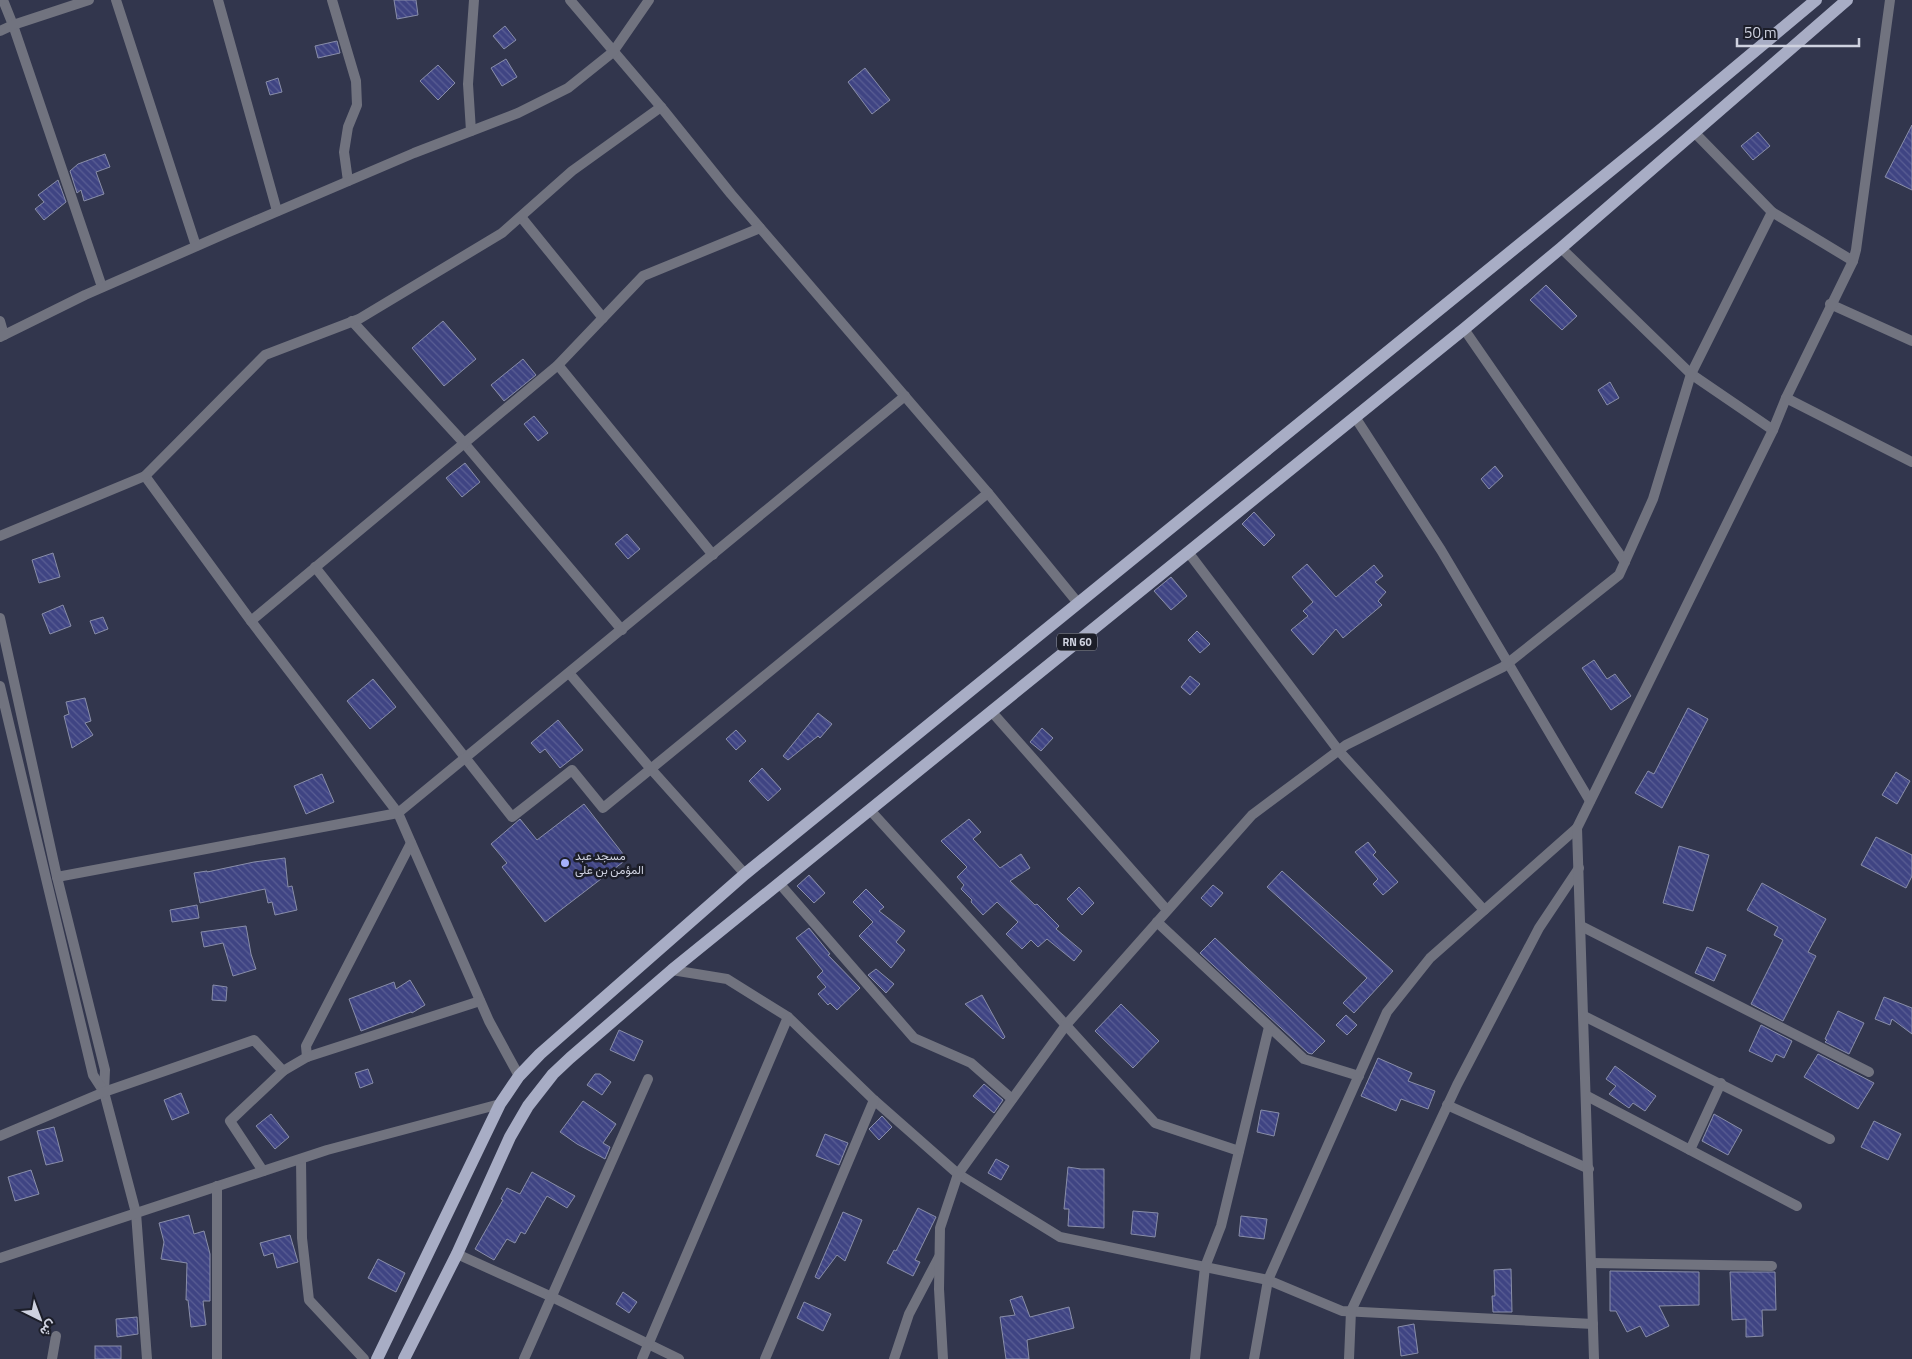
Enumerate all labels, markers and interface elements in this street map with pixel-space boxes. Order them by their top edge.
scale bar [1737,15,1860,47]
text: 50 m [1744,21,1777,44]
road number: RN 60 [1057,634,1097,650]
place label: مسجد عبد المؤمن بن على [575,846,644,879]
marker: مسجد عبد المؤمن بن على [559,857,571,869]
north arrow [15,1294,65,1344]
text: ش [36,1316,62,1343]

